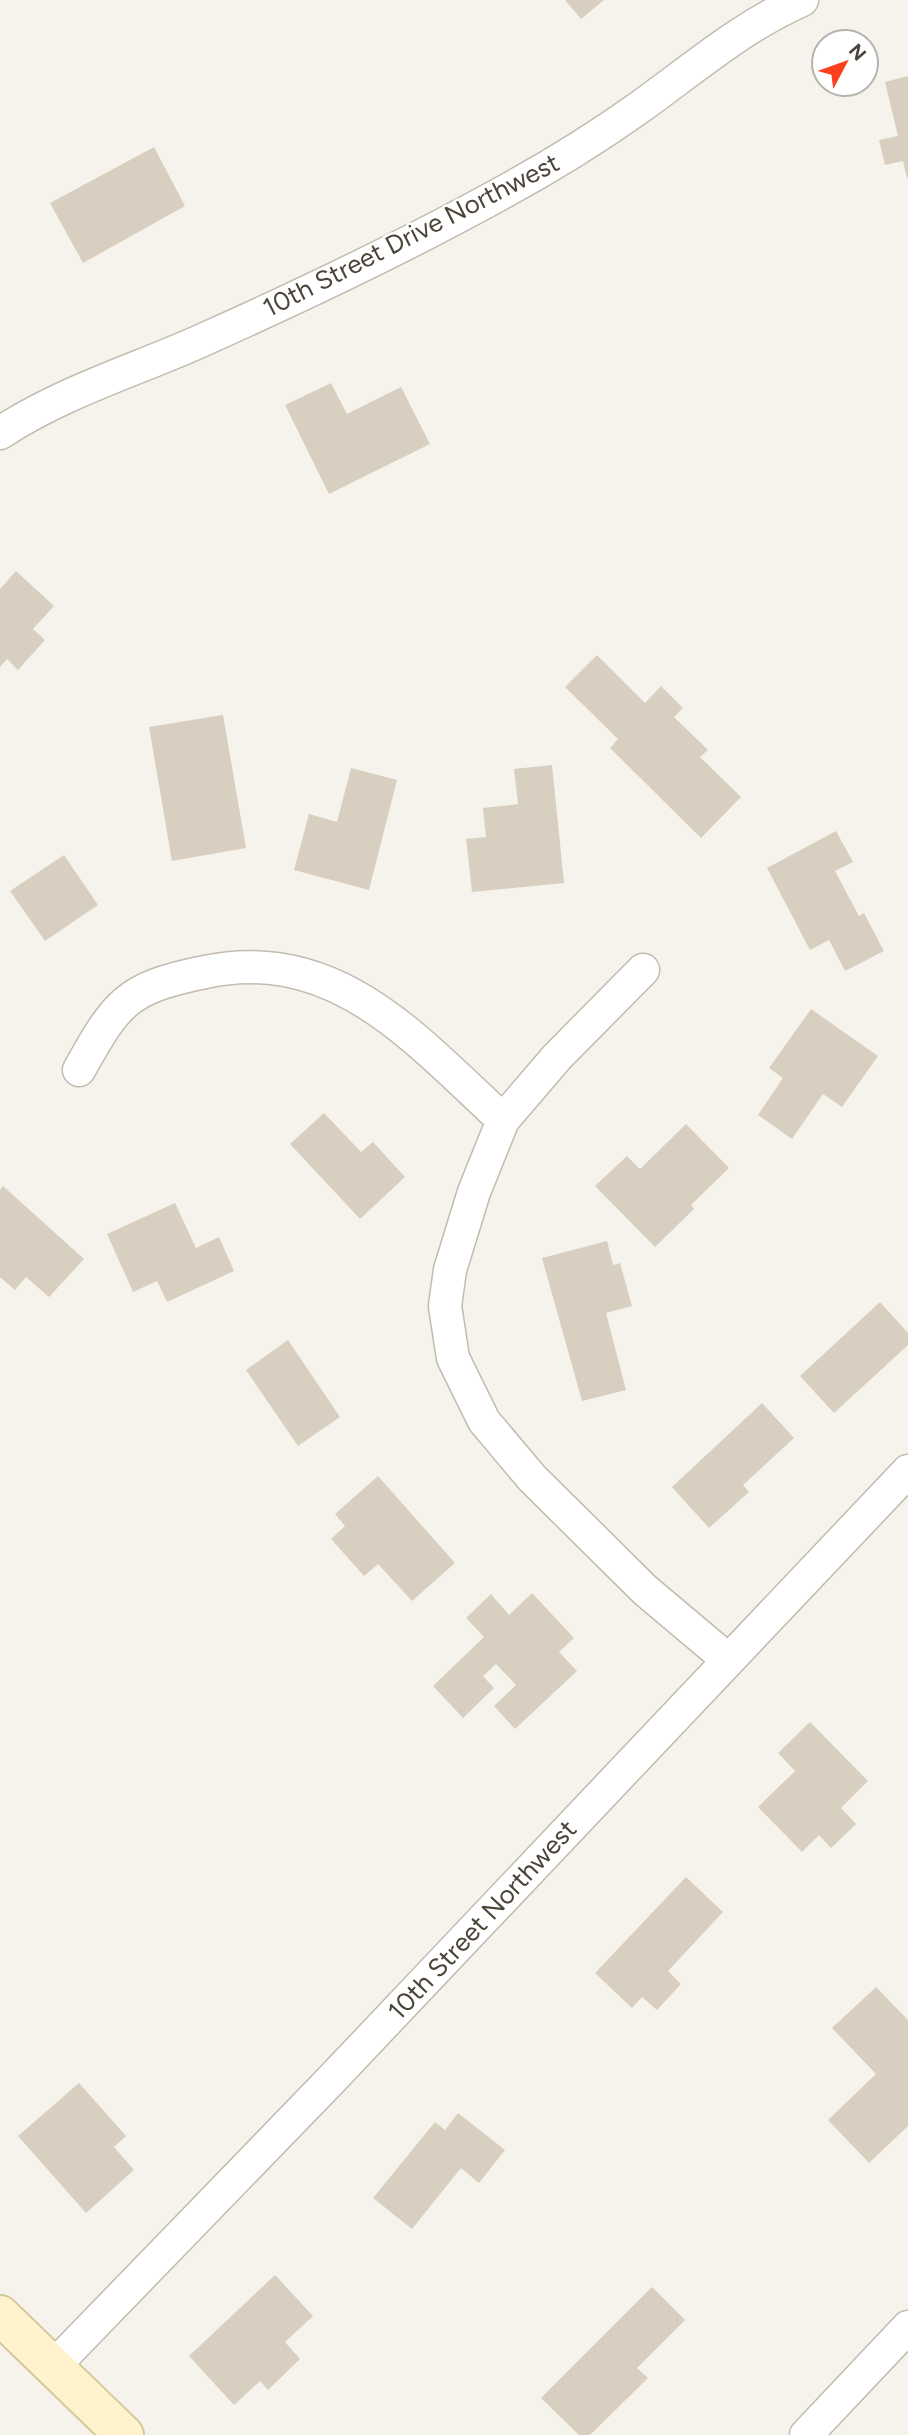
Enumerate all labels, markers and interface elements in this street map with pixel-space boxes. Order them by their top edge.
north arrow [810,28,880,98]
text: N [844,39,871,65]
street label: 10th Street Drive Northwest [257,146,565,324]
street label: 10th Street Northwest [381,1813,583,2027]

